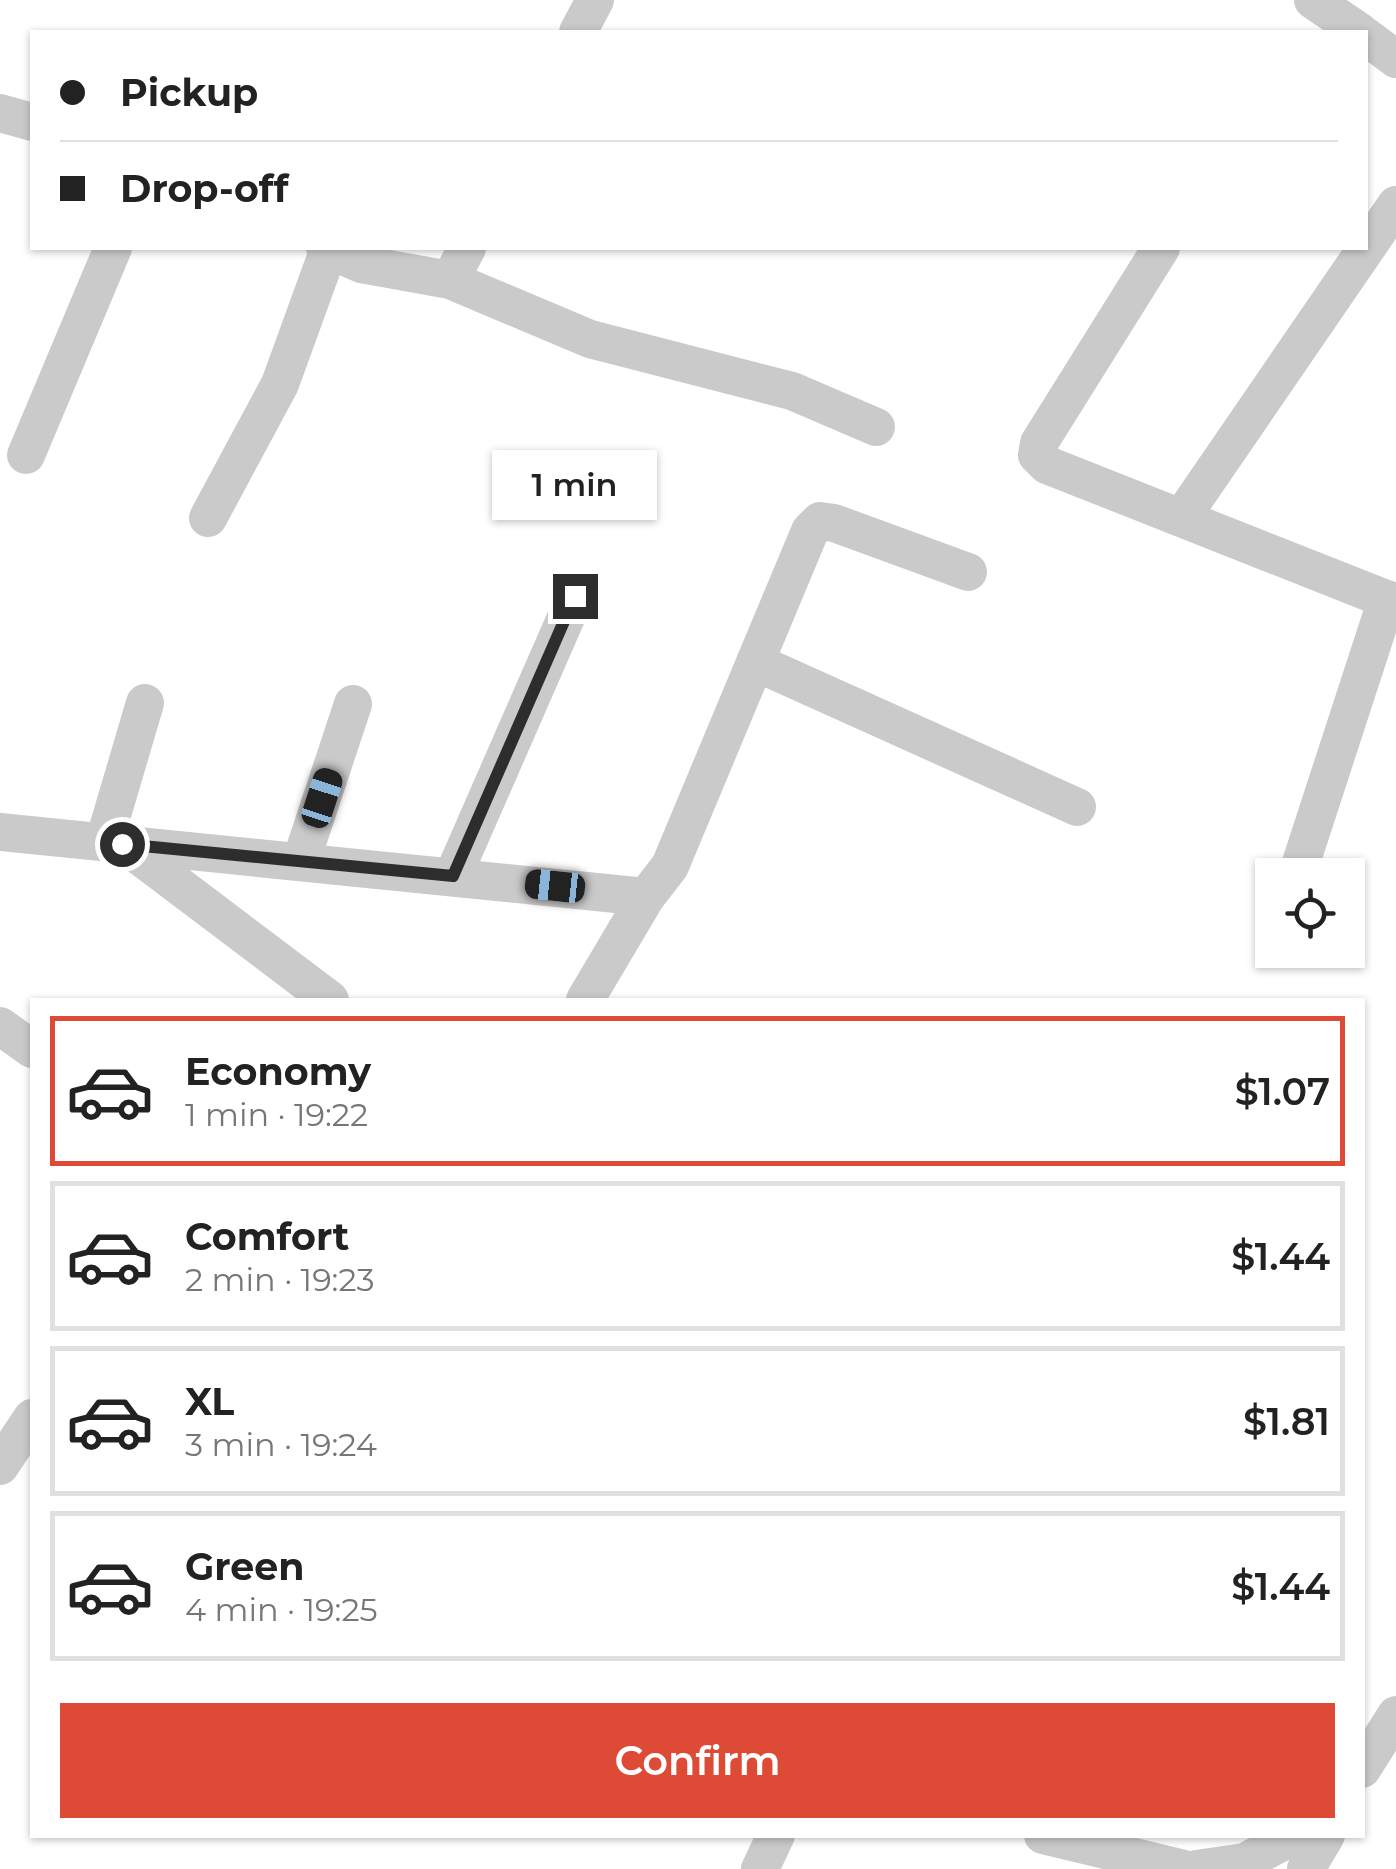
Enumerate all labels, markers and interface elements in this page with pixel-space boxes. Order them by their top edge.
text: Pickup [120,69,258,116]
text: Drop-off [120,165,289,212]
callout: 1 min [492,451,658,521]
text: 1 min [532,465,617,504]
route end [553,574,598,619]
car [298,765,346,831]
route start [100,822,145,867]
map controls [1255,858,1365,968]
button: locate [1255,858,1365,968]
car [524,868,586,904]
icon: car [65,1046,155,1136]
text: Economy [185,1048,371,1095]
text: $1.07 [1235,1068,1330,1115]
text: 1 min · 19:22 [185,1095,368,1134]
icon: car [65,1211,155,1301]
text: Comfort [185,1213,349,1260]
text: $1.44 [1231,1233,1330,1280]
text: 2 min · 19:23 [185,1260,375,1299]
icon: car [65,1376,155,1466]
text: XL [185,1378,234,1425]
text: $1.81 [1243,1398,1330,1445]
text: 3 min · 19:24 [185,1425,377,1464]
icon: car [65,1541,155,1631]
text: Green [185,1543,305,1590]
text: $1.44 [1231,1563,1330,1610]
text: 4 min · 19:25 [185,1590,378,1629]
button: Confirm [60,1703,1335,1818]

